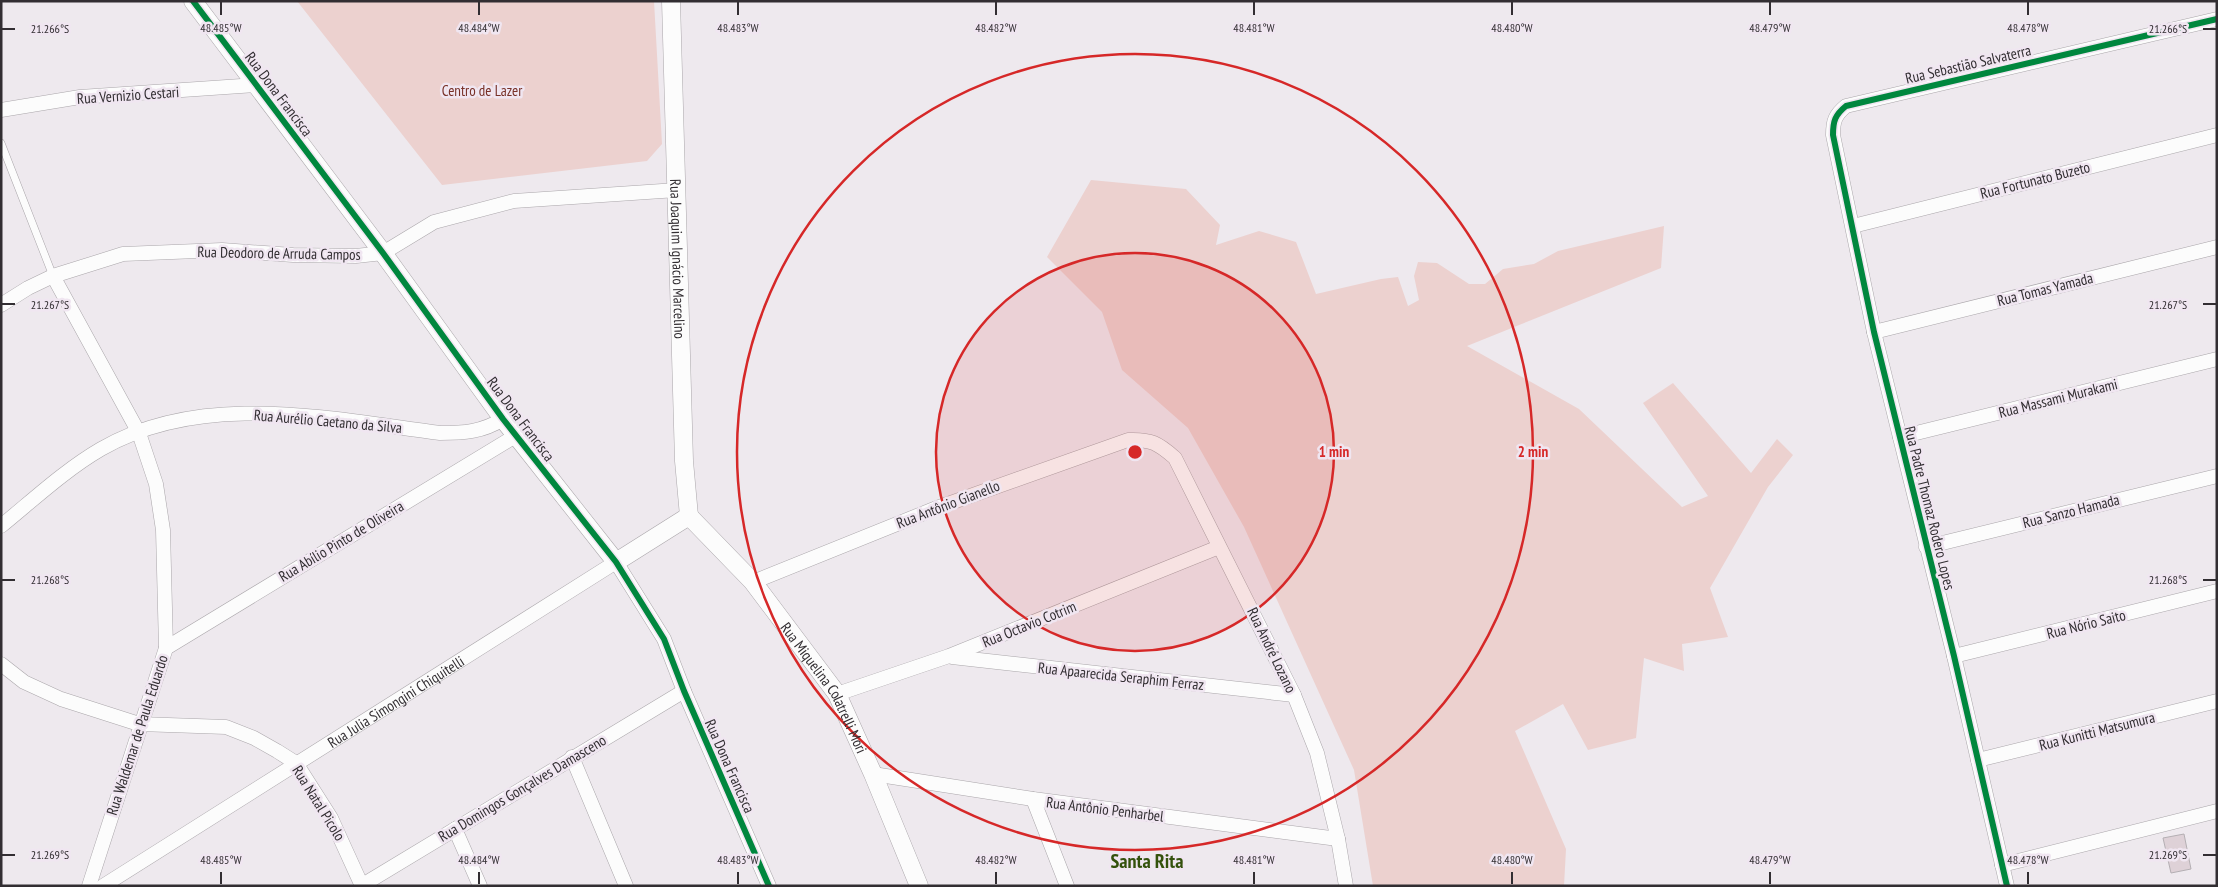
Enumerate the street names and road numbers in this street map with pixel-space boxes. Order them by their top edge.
street label: Rua Sebastião Salvaterra [1903,40,2033,88]
street label: Rua Dona Francisca [241,48,317,140]
street label: Rua Vernizio Cestari [76,82,180,108]
street label: Rua Fortunato Buzeto [1978,157,2092,203]
street label: Rua Joaquim Ignácio Marcelino [667,179,690,339]
street label: Rua Deodoro de Arruda Campos [197,242,361,264]
street label: Rua Tomas Yamada [1995,268,2095,310]
street label: Rua Dona Francisca [483,373,559,465]
street label: Rua Massami Murakami [1997,374,2119,422]
street label: Rua Aurélio Caetano da Silva [253,405,403,437]
street label: Rua Padre Thomaz Rodero Lopes [1900,424,1960,592]
street label: Rua Antônio Gianello [894,476,1002,532]
street label: Rua Sanzo Hamada [2021,490,2121,532]
street label: Rua Abílio Pinto de Oliveira [275,496,407,586]
street label: Rua Octavio Cotrim [979,597,1079,651]
street label: Rua André Lozano [1243,604,1301,696]
street label: Rua Nório Saito [2045,605,2127,643]
street label: Rua Miquelina Colatrelli Mori [777,618,872,756]
street label: Rua Julia Simongini Chiquitelli [324,651,467,751]
street label: Rua Waldemar de Paula Eduardo [102,652,172,818]
street label: Rua Apaarecida Seraphim Ferraz [1037,658,1205,694]
street label: Rua Kunitti Matsumura [2037,707,2157,755]
street label: Rua Dona Francisca [701,716,759,816]
street label: Rua Domingos Gonçalves Damasceno [435,730,609,846]
street label: Rua Natal Picolo [288,762,350,844]
street label: Rua Antônio Penharbel [1045,792,1165,826]

